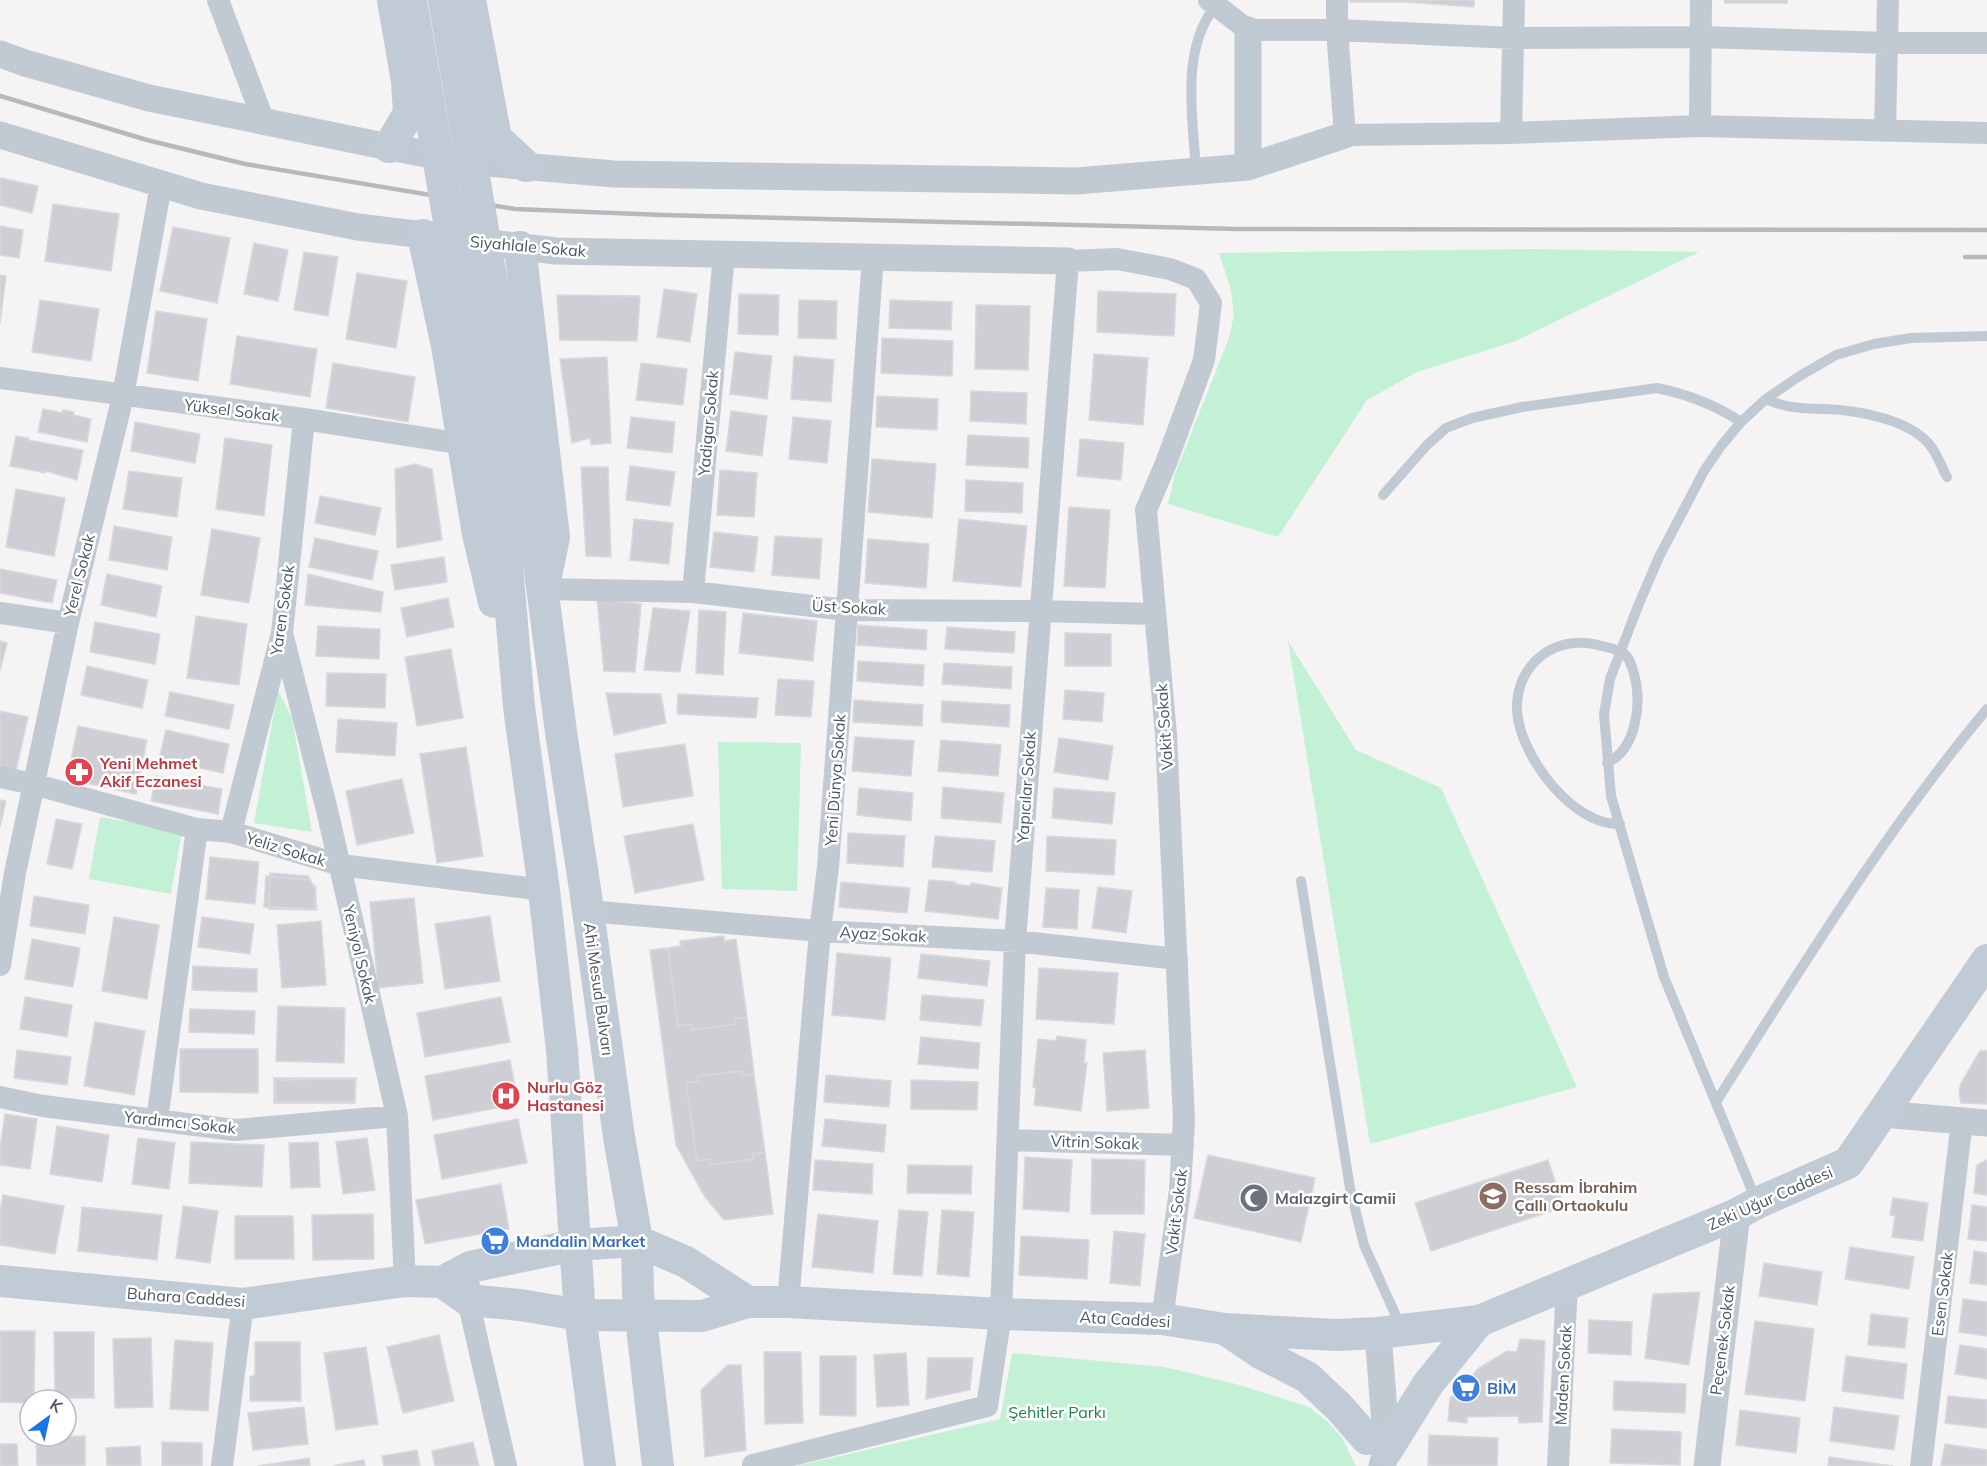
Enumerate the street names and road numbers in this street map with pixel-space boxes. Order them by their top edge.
street label: Siyahlale Sokak [469,231,588,261]
street label: Yadigar Sokak [693,369,723,478]
street label: Yüksel Sokak [182,394,281,426]
street label: Yerel Sokak [59,531,99,619]
street label: Yaren Sokak [266,563,298,658]
street label: Üst Sokak [811,595,887,619]
street label: Vakit Sokak [1151,682,1177,771]
street label: Yeni Dünya Sokak [820,713,850,848]
street label: Yapıcılar Sokak [1012,730,1040,844]
street label: Yeliz Sokak [243,827,329,871]
street label: Yeniyol Sokak [339,902,381,1006]
street label: Ahi Mesud Bulvarı [580,921,618,1057]
street label: Ayaz Sokak [839,922,928,946]
street label: Yardımcı Sokak [122,1106,238,1138]
street label: Vitrin Sokak [1050,1130,1140,1154]
street label: Zeki Uğur Caddesi [1704,1161,1836,1235]
street label: Vakit Sokak [1161,1167,1191,1256]
street label: Esen Sokak [1927,1250,1957,1337]
street label: Buhara Caddesi [126,1283,246,1311]
street label: Peçenek Sokak [1705,1283,1739,1396]
street label: Ata Caddesi [1079,1307,1171,1331]
street label: Maden Sokak [1550,1324,1576,1426]

